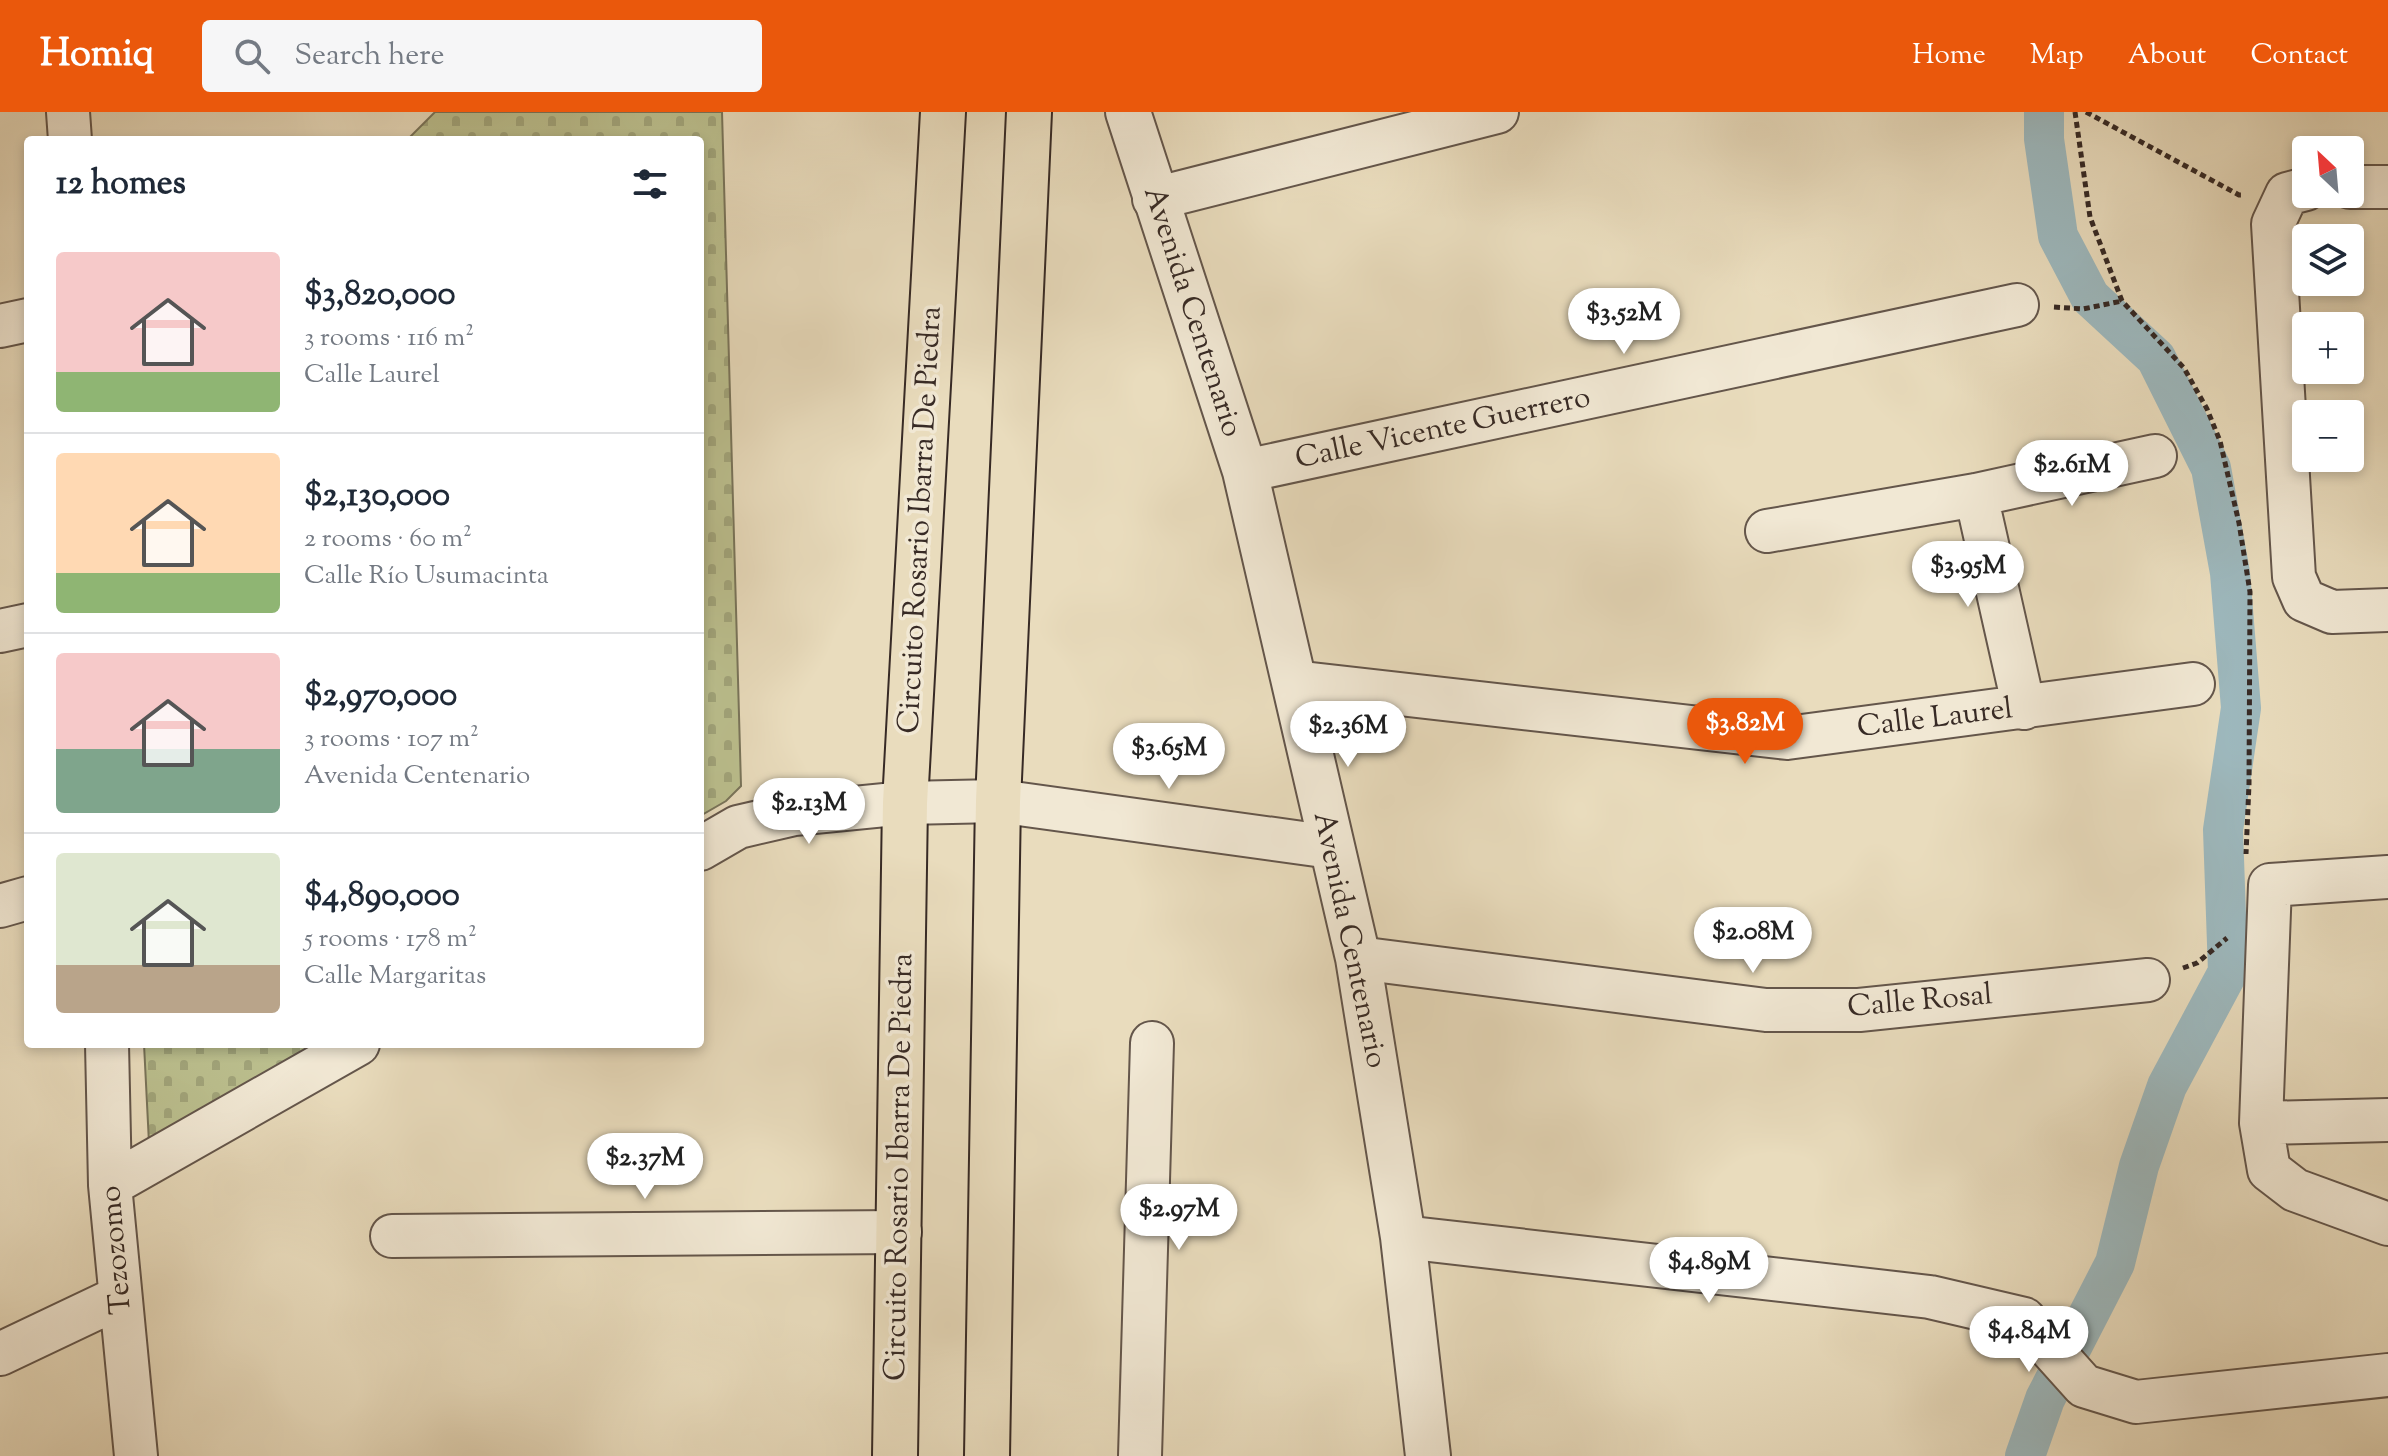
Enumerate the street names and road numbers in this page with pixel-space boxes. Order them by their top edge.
street label: Avenida Centenario [1131,181,1253,443]
street label: Circuito Rosario Ibarra De Piedra [888,305,954,735]
street label: Calle Vicente Guerrero [1291,377,1595,481]
street label: Calle Laurel [1855,688,2015,750]
street label: Avenida Centenario [1301,808,1397,1072]
street label: Circuito Rosario Ibarra De Piedra [875,953,925,1381]
street label: Calle Rosal [1846,974,1994,1030]
street label: Tezozomo [90,1184,144,1316]

